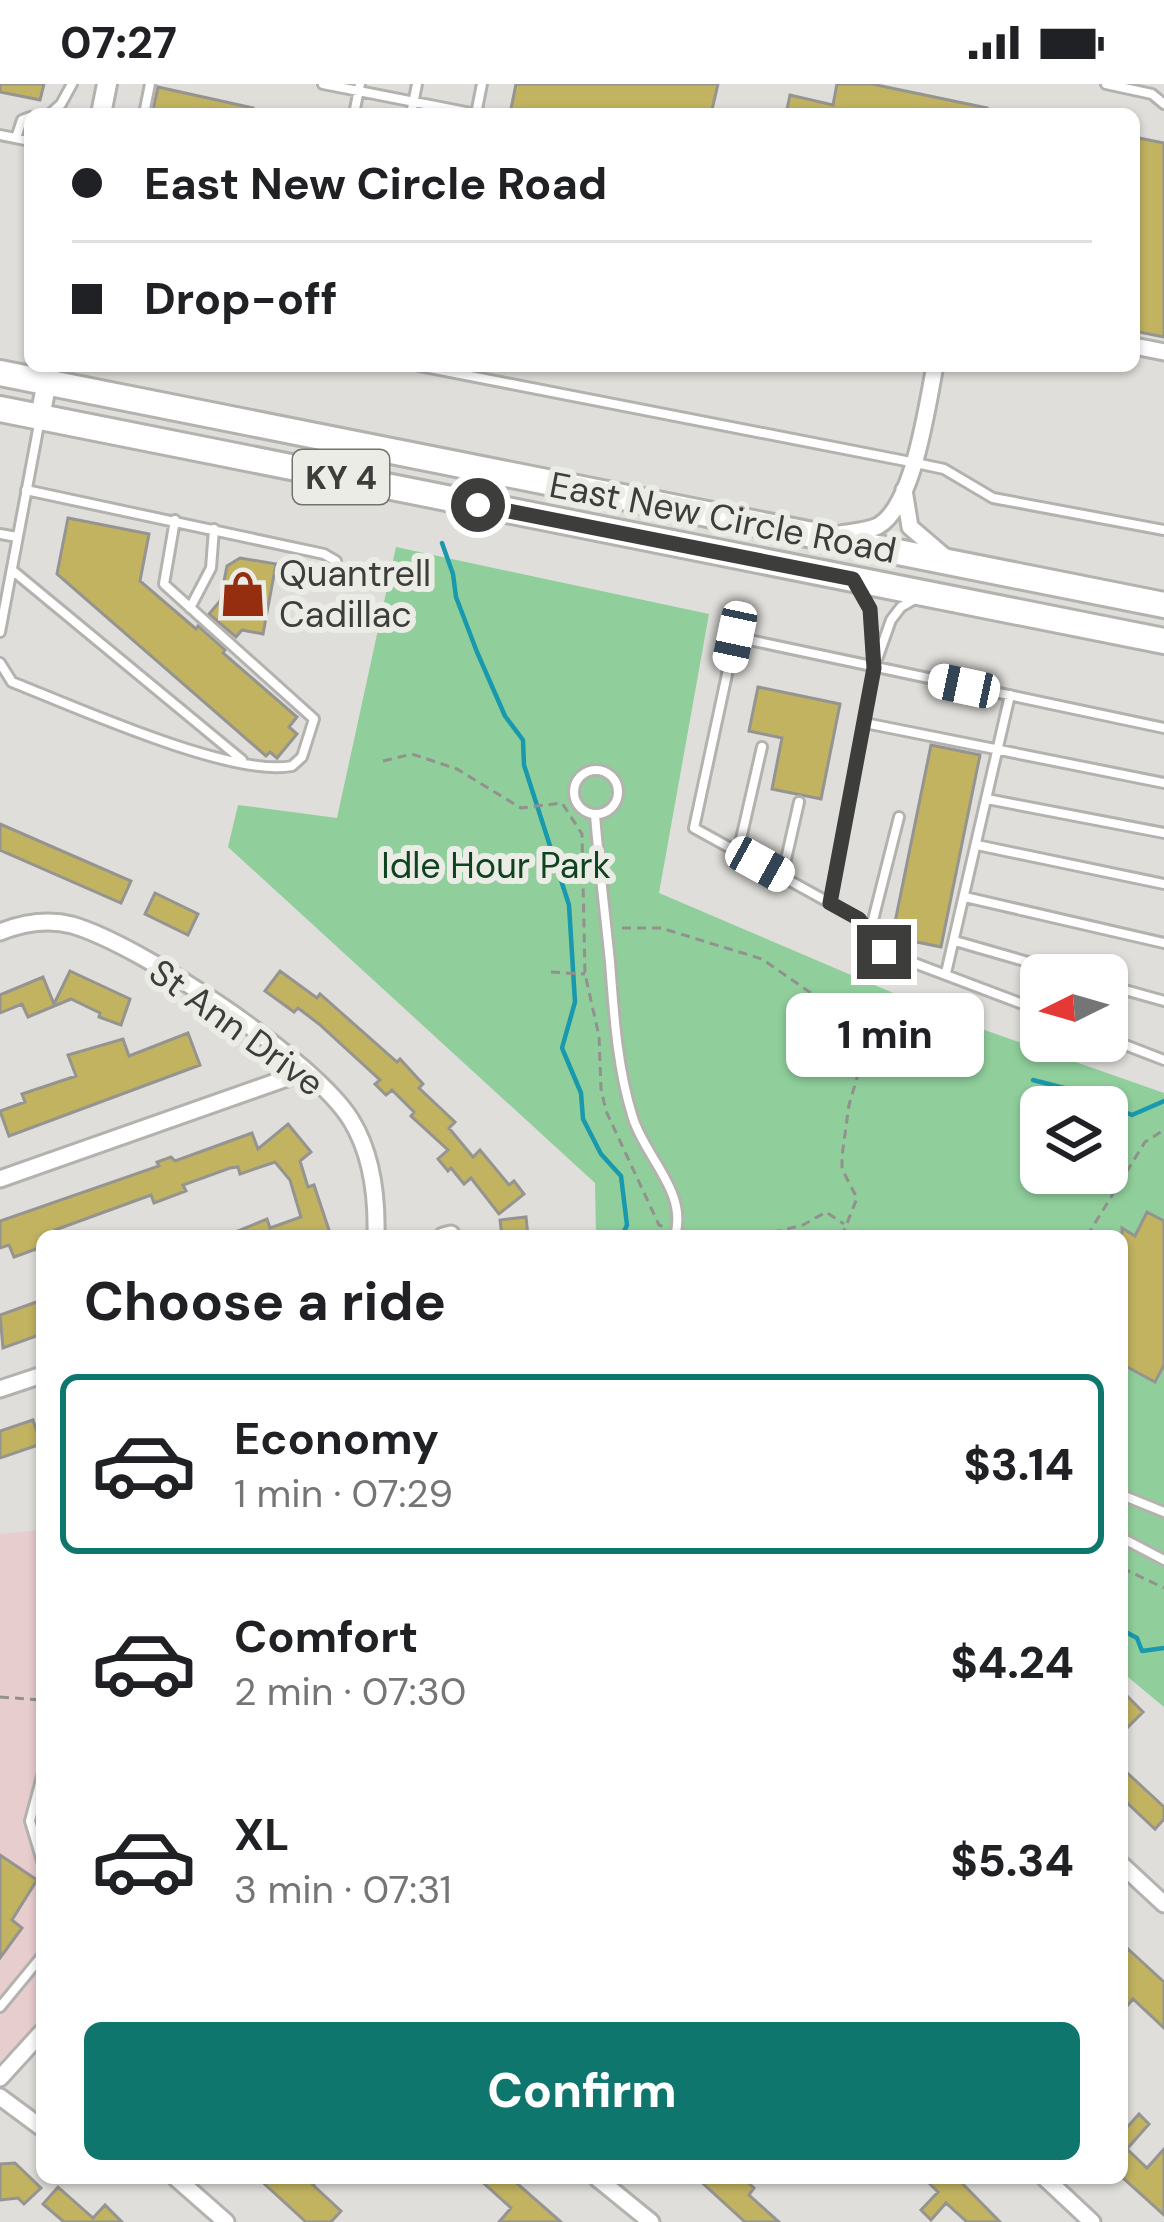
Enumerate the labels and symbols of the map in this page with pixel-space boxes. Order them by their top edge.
road number: KY 4 [293,450,389,504]
street label: East New Circle Road [546,461,900,574]
route start [451,478,505,532]
place label: Quantrell Cadillac [279,550,431,638]
shop icon: Quantrell Cadillac [218,569,268,619]
car [710,598,760,676]
car [925,661,1003,711]
car [720,831,800,897]
park label: Idle Hour Park [381,842,611,889]
route end [857,925,911,979]
street label: St Ann Drive [140,948,333,1107]
north arrow [1020,954,1128,1062]
callout: 1 min [785,994,983,1078]

